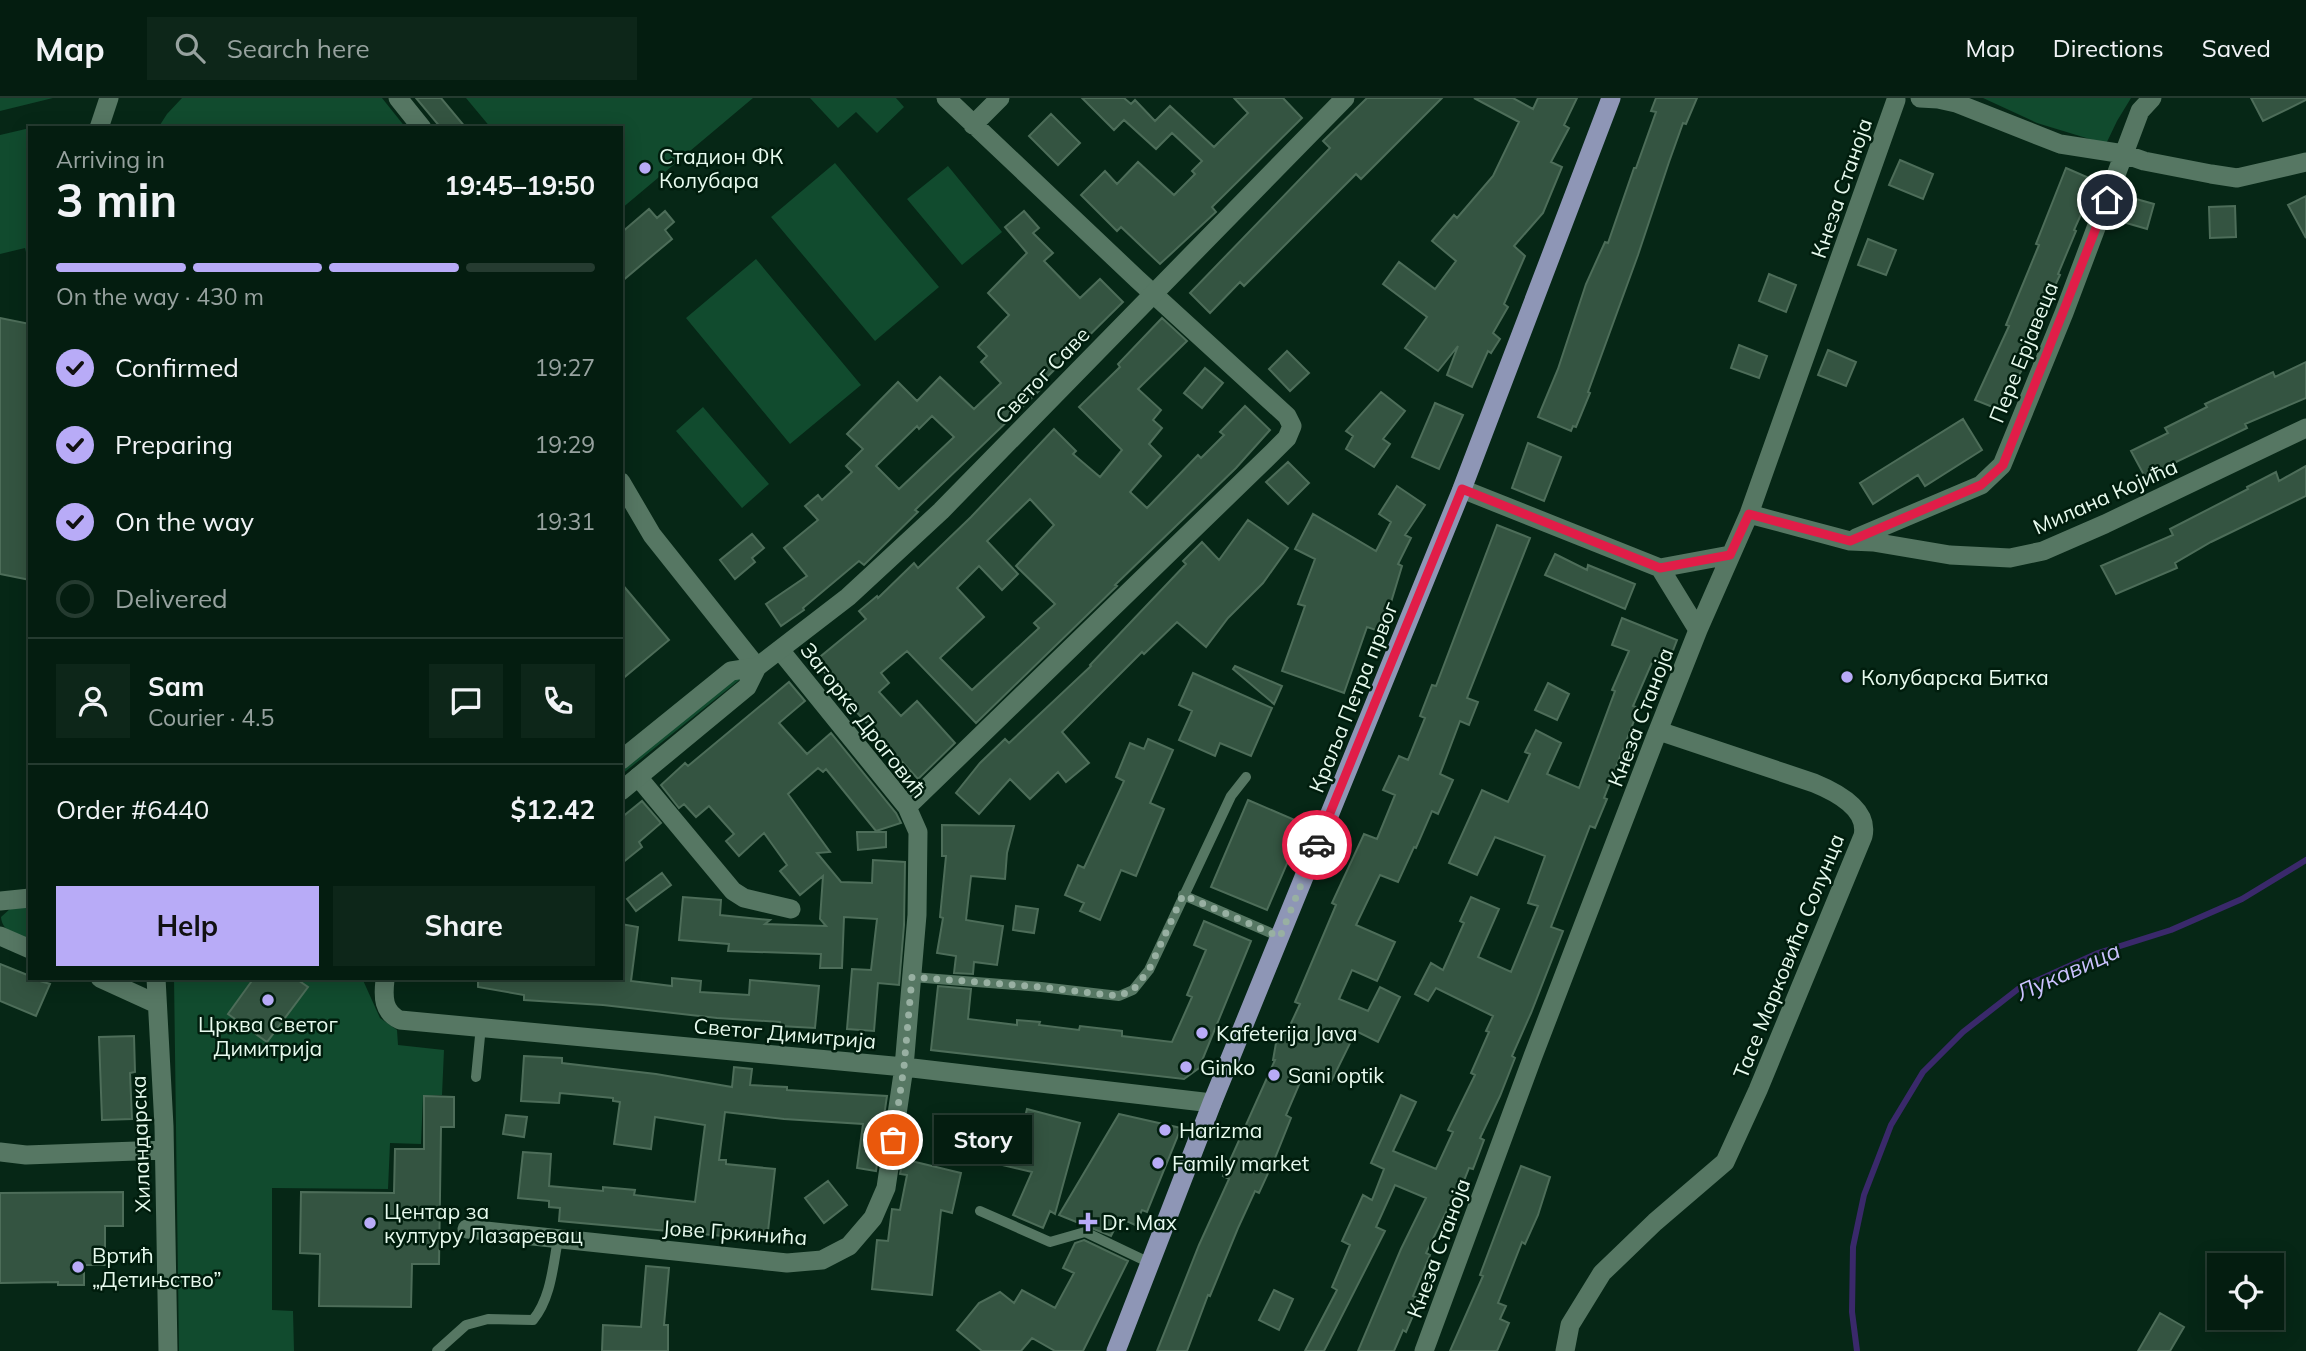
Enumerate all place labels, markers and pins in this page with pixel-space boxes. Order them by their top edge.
place label: Стадион ФК Колубара [659,143,783,193]
marker: Стадион ФК Колубара [637,160,653,176]
pin [2077,170,2137,230]
place label: Колубарска Битка [1861,664,2049,690]
marker: Колубарска Битка [1839,669,1855,685]
marker: Црква Светог Димитрија [260,992,276,1008]
place label: Црква Светог Димитрија [198,1011,339,1061]
place label: Kafeterija Java [1216,1020,1357,1046]
marker: Kafeterija Java [1194,1025,1210,1041]
place label: Ginko [1200,1054,1255,1080]
marker: Ginko [1178,1059,1194,1075]
place label: Sani optik [1288,1062,1384,1088]
marker: Sani optik [1266,1067,1282,1083]
pin [863,1110,923,1170]
callout: Story [935,1116,1033,1164]
place label: Harizma [1179,1117,1262,1143]
marker: Harizma [1157,1122,1173,1138]
place label: Family market [1172,1150,1309,1176]
marker: Family market [1150,1155,1166,1171]
place label: Центар за културу Лазаревац [384,1198,583,1248]
place label: Dr. Max [1102,1209,1177,1235]
marker: Dr. Max [1080,1214,1096,1230]
marker: Центар за културу Лазаревац [362,1215,378,1231]
place label: Вртић „Детињство” [92,1242,221,1292]
marker: Вртић „Детињство” [70,1259,86,1275]

